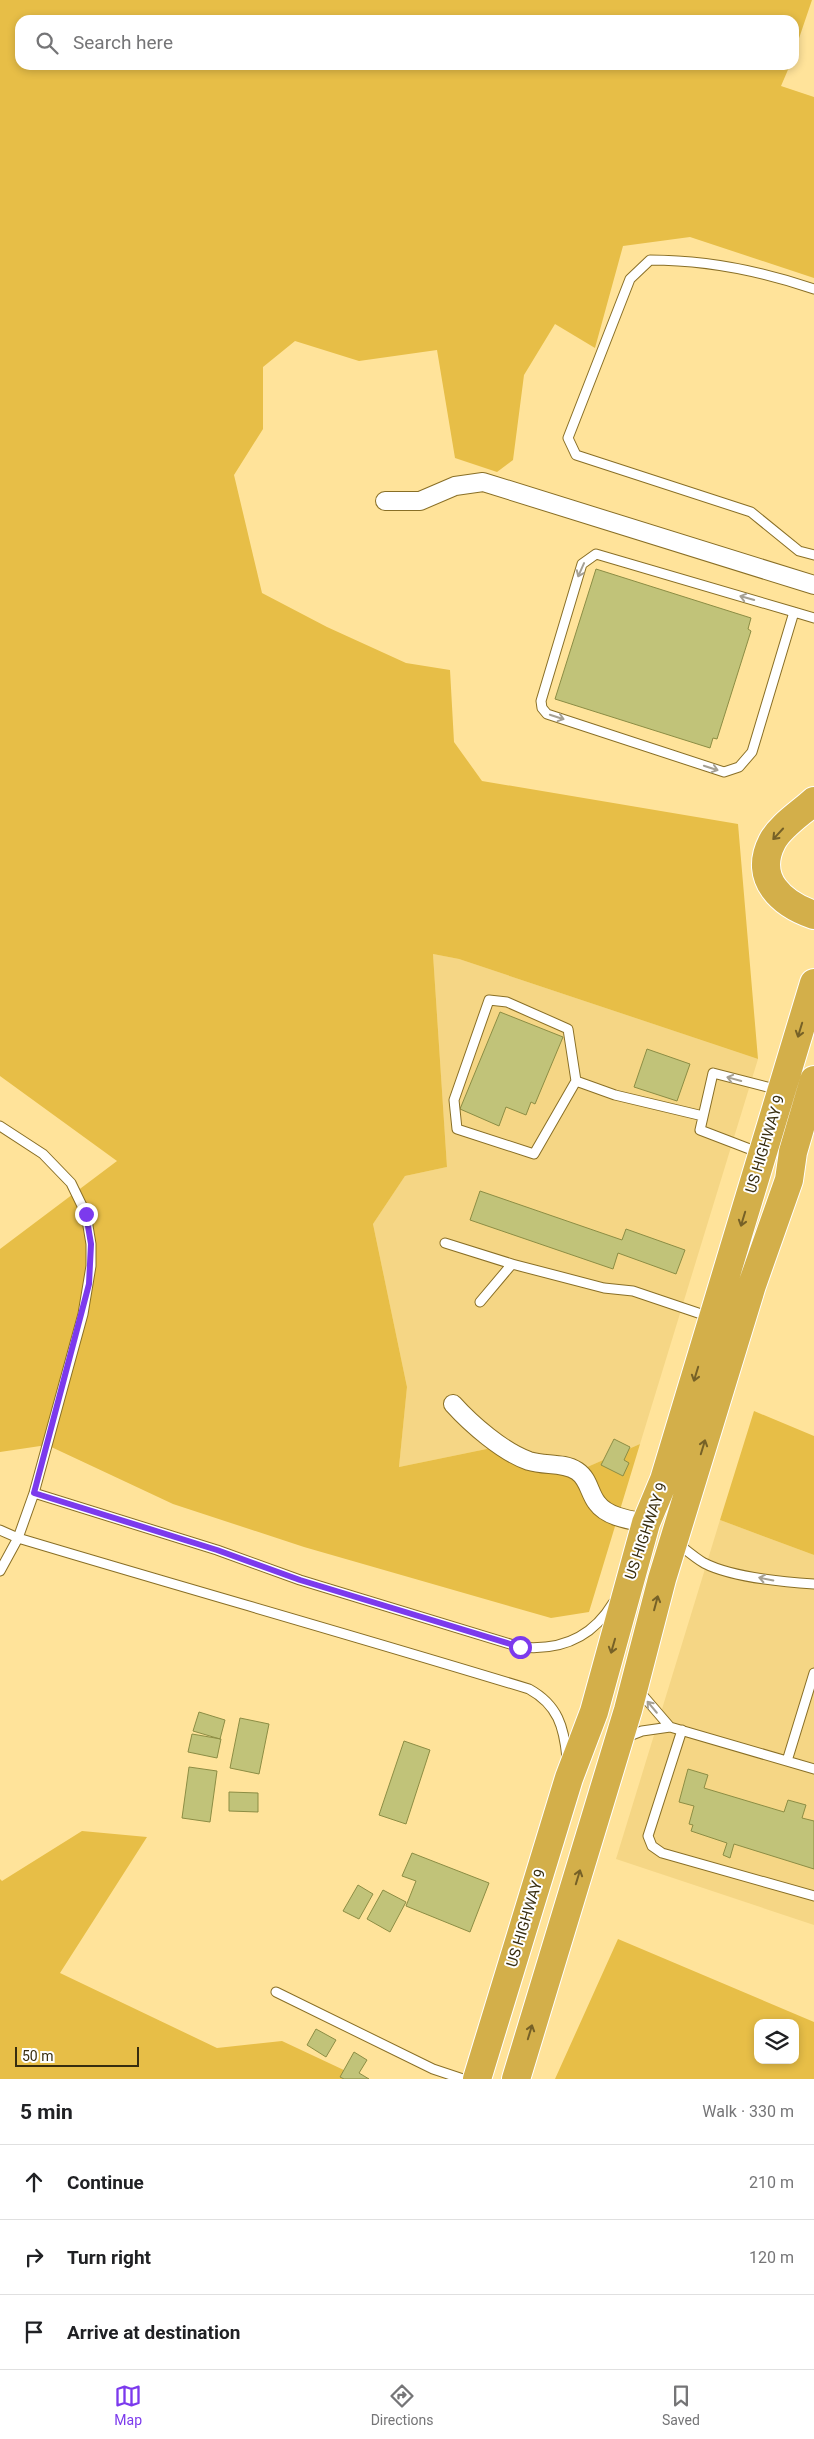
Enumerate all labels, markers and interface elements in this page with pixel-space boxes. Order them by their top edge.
search box [15,15,799,70]
icon: search [33,29,61,57]
text: Search here [73,31,173,54]
one-way arrow [576,562,585,577]
one-way arrow [739,593,755,603]
one-way arrow [548,713,564,723]
one-way arrow [703,764,718,773]
one-way arrow [773,828,784,841]
one-way arrow [794,1021,804,1037]
one-way arrow [727,1073,743,1083]
street label: US HIGHWAY 9 [742,1093,788,1195]
route end [75,1203,98,1226]
one-way arrow [737,1210,747,1226]
one-way arrow [690,1366,700,1382]
one-way arrow [698,1440,708,1456]
street label: US HIGHWAY 9 [621,1480,671,1582]
one-way arrow [758,1573,774,1583]
one-way arrow [652,1595,661,1611]
route start [509,1636,532,1659]
one-way arrow [608,1638,618,1654]
one-way arrow [646,1700,657,1713]
street label: US HIGHWAY 9 [503,1867,549,1969]
one-way arrow [573,1869,583,1885]
map controls [754,2019,799,2064]
button: layers [754,2019,799,2064]
one-way arrow [526,2025,536,2041]
scale bar [15,2044,139,2067]
text: 50 m [22,2048,54,2064]
text: 5 min [20,2100,73,2124]
text: Walk · 330 m [702,2102,794,2121]
icon: ahead [20,2168,48,2196]
text: Continue [67,2171,144,2194]
text: 210 m [749,2173,794,2192]
icon: right [20,2243,48,2271]
text: Turn right [67,2246,151,2269]
text: 120 m [749,2248,794,2267]
icon: arrive [20,2318,48,2346]
text: Arrive at destination [67,2321,240,2344]
tab: Map [114,2382,142,2428]
tab: Directions [371,2382,434,2428]
tab: Saved [662,2382,700,2428]

